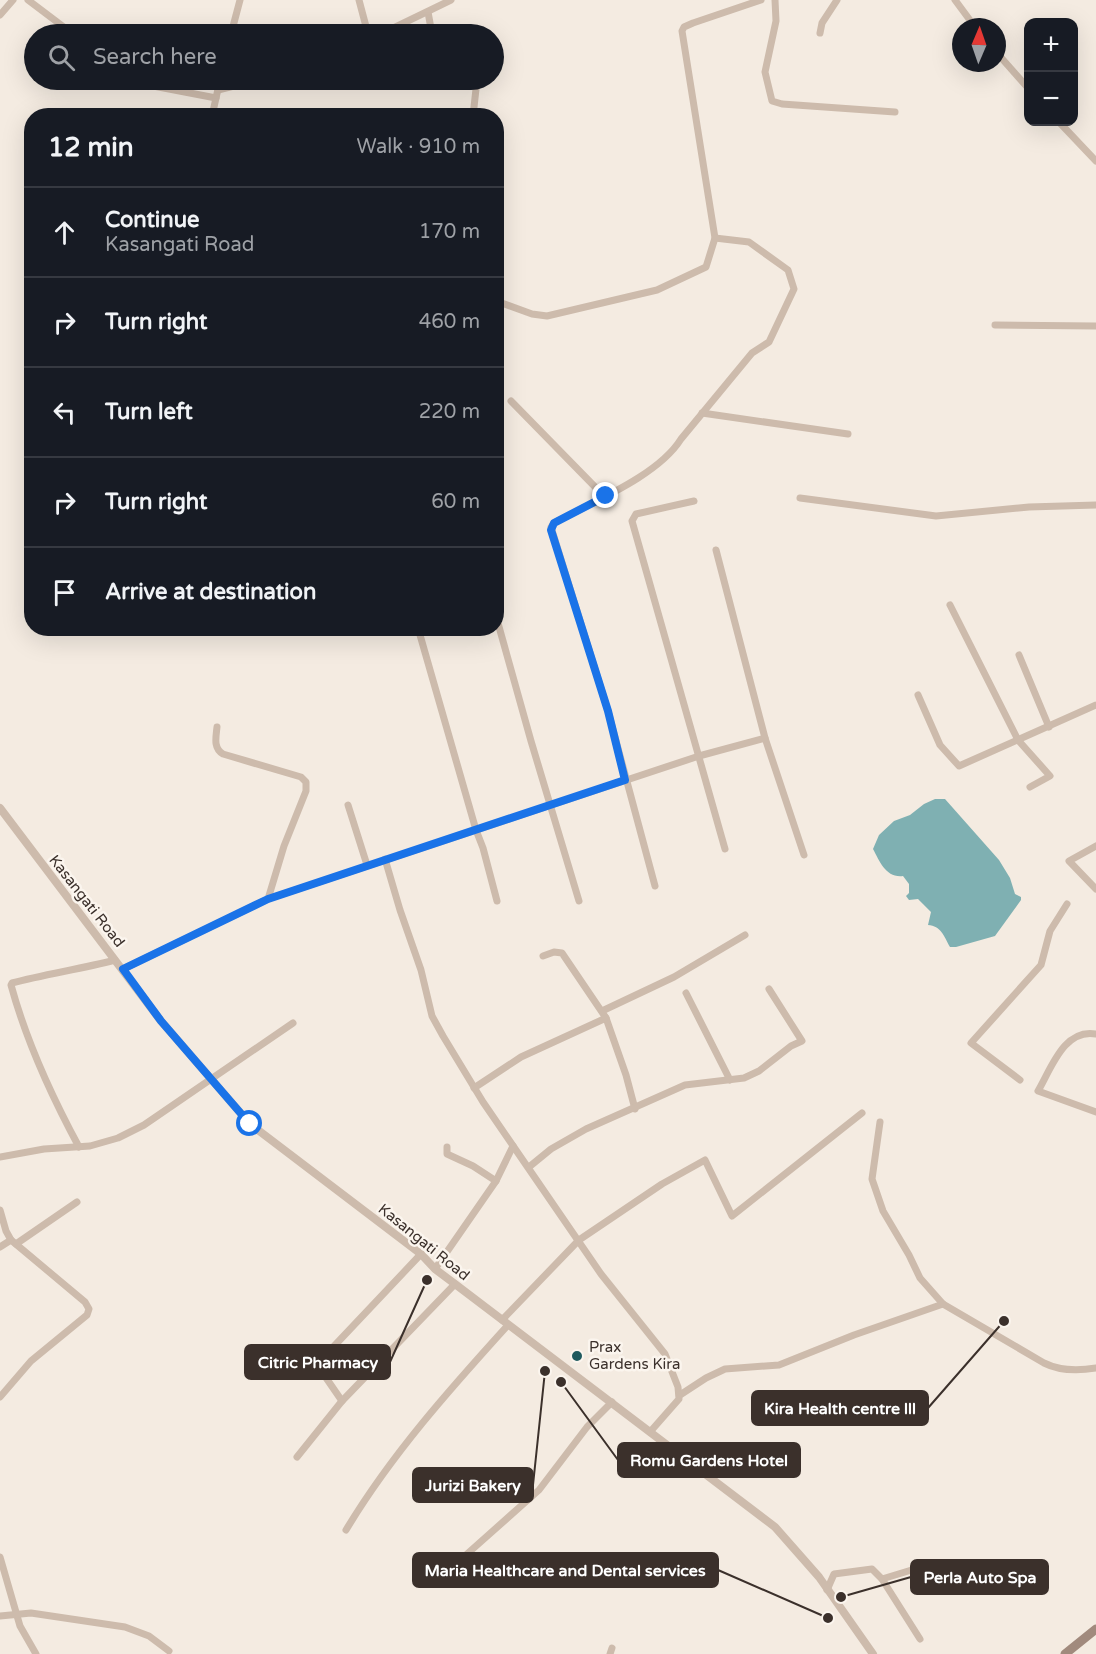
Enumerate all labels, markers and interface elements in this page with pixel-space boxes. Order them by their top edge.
north arrow [952,18,1006,72]
map controls [1024,18,1078,126]
button: + [1024,18,1078,72]
search box [24,24,504,90]
icon: search [45,41,78,74]
text: Search here [93,44,217,70]
button: − [1024,72,1078,126]
text: 12 min [48,132,134,163]
text: Walk · 910 m [357,135,480,159]
text: Continue [105,207,200,233]
icon: ahead [48,216,81,249]
text: 170 m [419,220,480,244]
text: Kasangati Road [105,233,254,257]
icon: right [48,306,81,339]
text: Turn right [105,309,207,335]
text: 460 m [419,310,480,334]
icon: left [48,396,81,429]
text: Turn left [105,399,193,425]
text: 220 m [419,400,480,424]
route end [592,482,618,508]
icon: right [48,486,81,519]
text: Turn right [105,489,207,515]
text: 60 m [431,490,480,514]
icon: arrive [48,576,81,609]
text: Arrive at destination [105,579,316,605]
street label: Kasangati Road [45,851,129,951]
route start [236,1110,262,1136]
street label: Kasangati Road [375,1200,473,1284]
place label: Prax Gardens Kira [589,1338,680,1373]
callout: Citric Pharmacy [245,1345,390,1379]
marker: Prax Gardens Kira [570,1349,584,1363]
text: Citric Pharmacy [258,1353,379,1373]
callout: Kira Health centre lll [752,1391,928,1425]
text: Kira Health centre lll [764,1399,916,1419]
callout: Romu Gardens Hotel [618,1443,800,1477]
text: Romu Gardens Hotel [630,1451,788,1471]
callout: Jurizi Bakery [413,1468,533,1502]
text: Jurizi Bakery [424,1476,521,1496]
callout: Maria Healthcare and Dental services [413,1553,718,1587]
callout: Perla Auto Spa [911,1560,1048,1594]
text: Maria Healthcare and Dental services [424,1561,706,1581]
text: Perla Auto Spa [923,1568,1037,1588]

